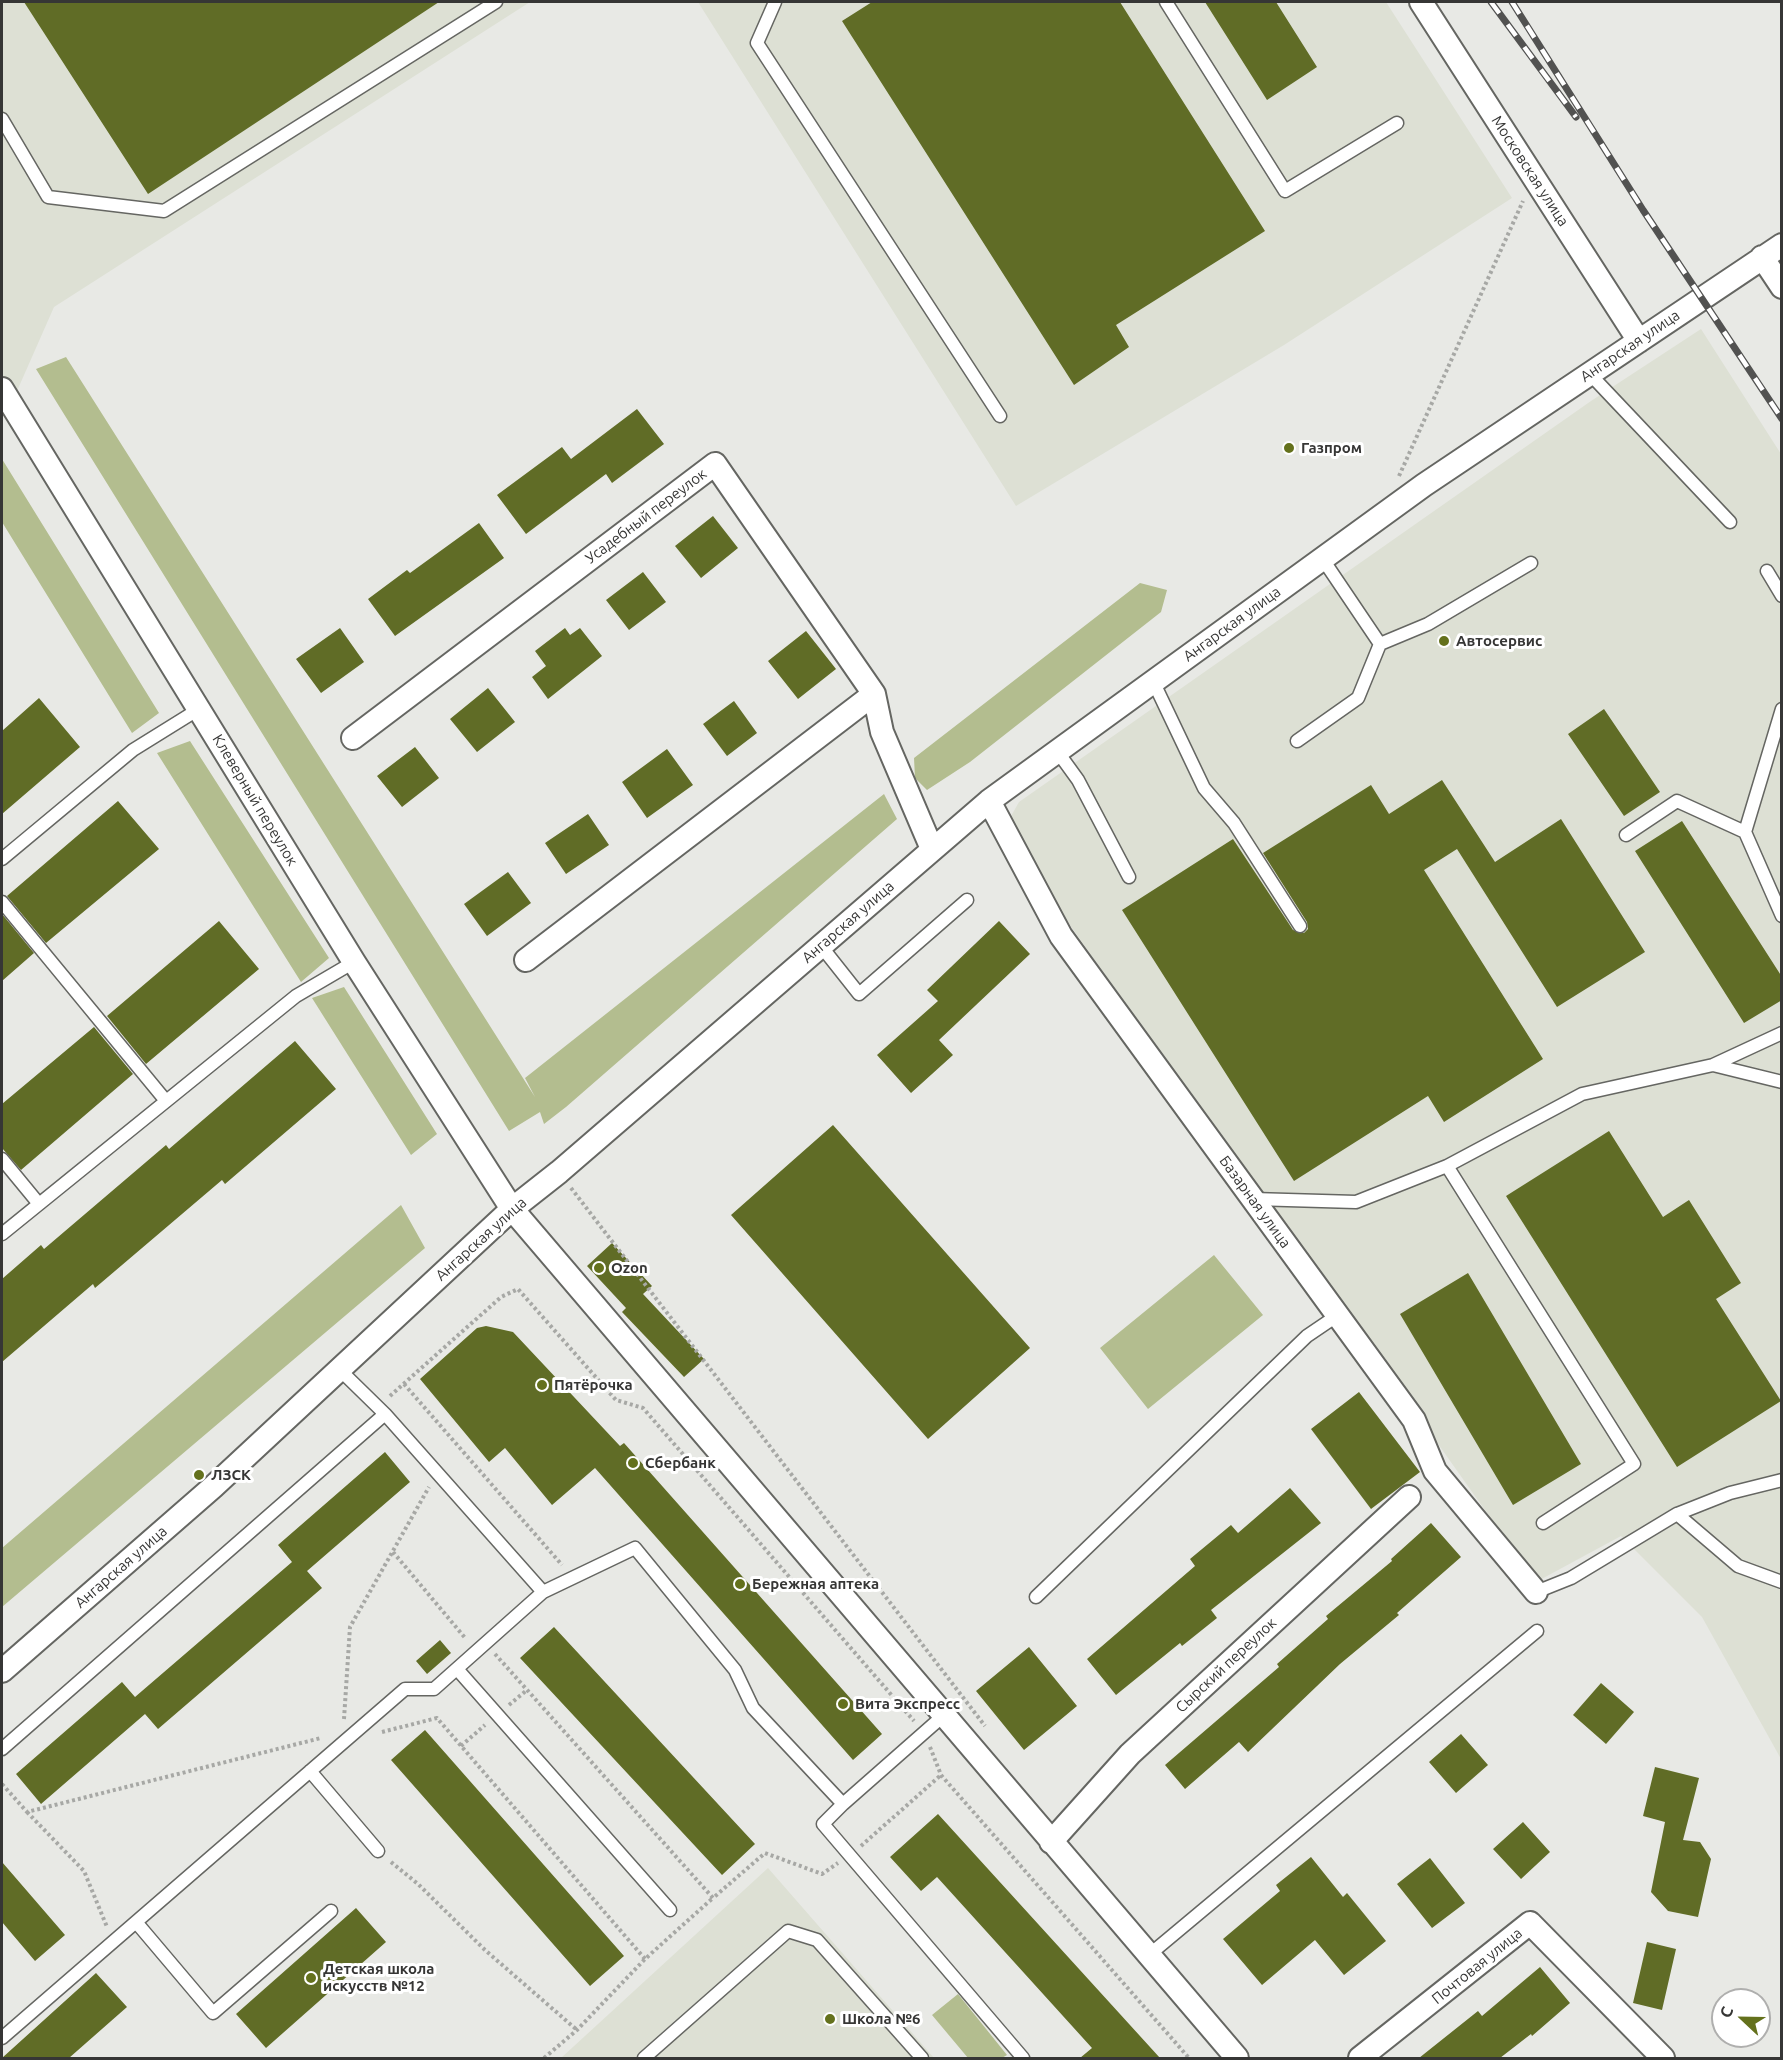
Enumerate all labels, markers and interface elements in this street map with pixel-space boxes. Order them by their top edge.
street label: Московская улица [1488,112,1572,230]
street label: Ангарская улица [1577,306,1683,386]
place label: Газпром [1301,439,1362,457]
marker: Газпром [1282,441,1296,455]
street label: Усадебный переулок [582,465,710,567]
street label: Ангарская улица [1180,583,1284,665]
place label: Автосервис [1456,632,1542,650]
marker: Автосервис [1437,634,1451,648]
street label: Клеверный переулок [209,731,301,869]
street label: Ангарская улица [798,877,898,967]
street label: Базарная улица [1215,1152,1295,1252]
street label: Ангарская улица [432,1194,530,1284]
place label: Ozon [611,1259,648,1277]
marker: Ozon [592,1261,606,1275]
place label: Пятёрочка [554,1376,633,1394]
marker: Пятёрочка [535,1378,549,1392]
place label: Сбербанк [645,1454,716,1472]
marker: Сбербанк [626,1456,640,1470]
place label: ЛЗСК [211,1466,251,1484]
marker: ЛЗСК [192,1468,206,1482]
street label: Ангарская улица [71,1522,171,1612]
place label: Бережная аптека [752,1575,879,1593]
marker: Бережная аптека [733,1577,747,1591]
street label: Сырский переулок [1172,1614,1280,1716]
place label: Вита Экспресс [855,1695,960,1713]
marker: Вита Экспресс [836,1697,850,1711]
street label: Почтовая улица [1428,1924,1526,2008]
place label: Детская школа искусств №12 [323,1960,434,1995]
marker: Детская школа искусств №12 [304,1971,318,1985]
north arrow [1711,1988,1771,2048]
text: С [1716,2004,1736,2020]
place label: Школа №6 [842,2010,920,2028]
marker: Школа №6 [823,2012,837,2026]

